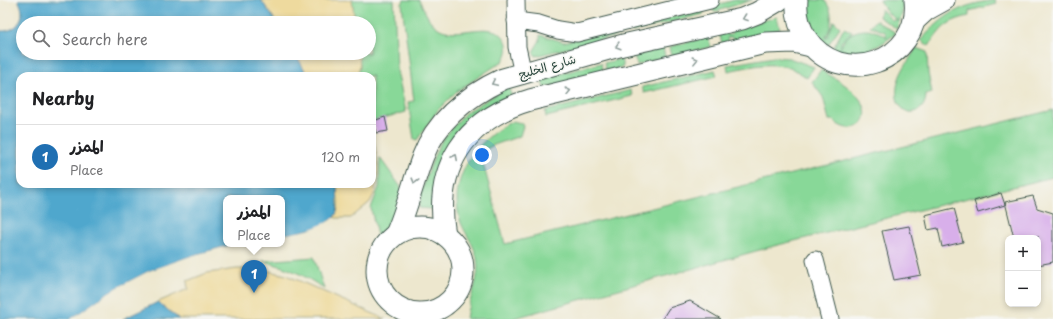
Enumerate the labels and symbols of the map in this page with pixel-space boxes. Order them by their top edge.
one-way arrow [741,13,748,21]
one-way arrow [615,41,622,50]
street label: شارع الخليج [516,49,578,84]
one-way arrow [691,56,698,65]
one-way arrow [490,78,498,86]
one-way arrow [565,87,572,96]
your location [472,145,492,165]
one-way arrow [450,153,458,161]
one-way arrow [411,178,420,185]
pin: 1 [241,260,267,293]

